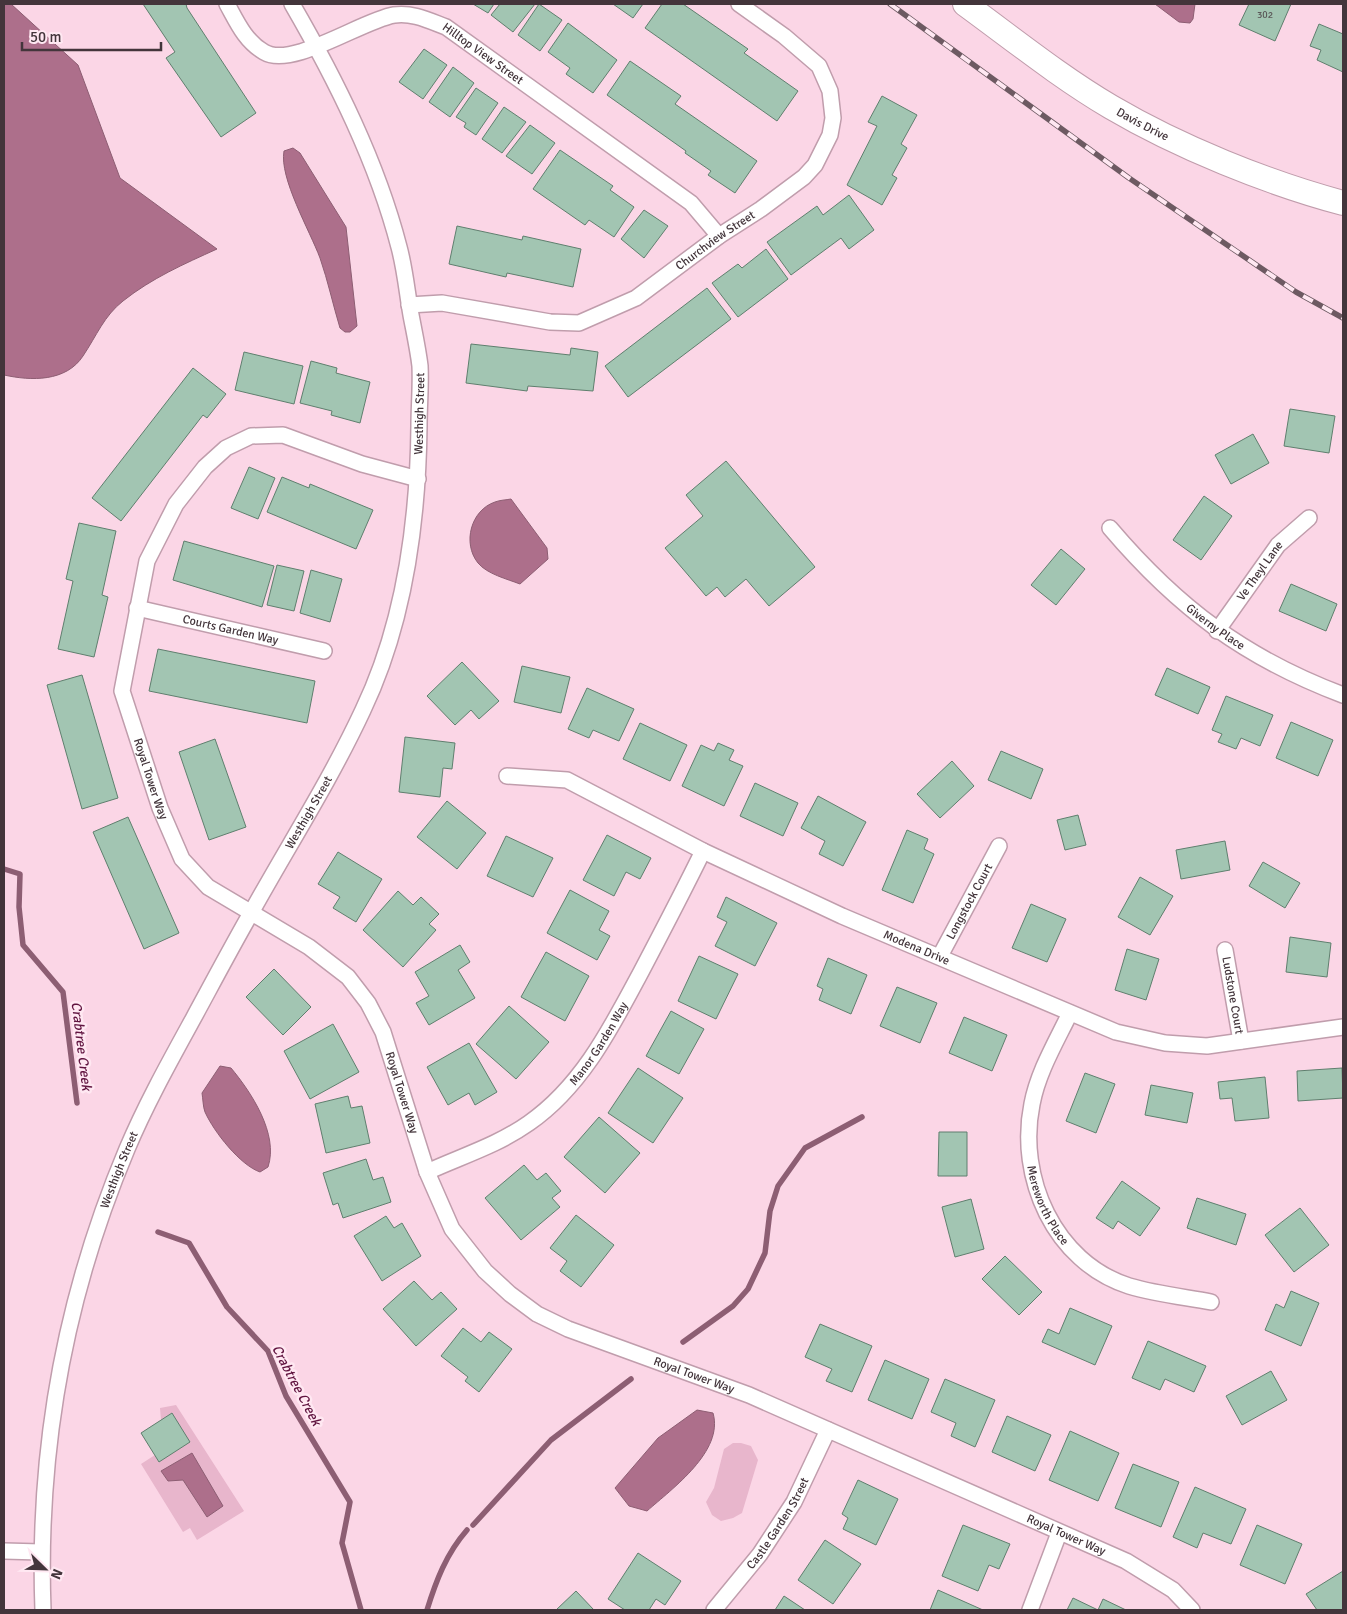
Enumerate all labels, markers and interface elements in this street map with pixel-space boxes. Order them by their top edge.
house number: 302 [1257,9,1273,21]
scale bar [22,20,161,52]
street label: Hilltop View Street [439,20,526,88]
text: 50 m [30,28,61,46]
street label: Davis Drive [1114,105,1171,145]
street label: Churchview Street [673,208,758,274]
street label: Westhigh Street [411,373,428,455]
street label: Ve Theyl Lane [1234,537,1286,604]
street label: Giverny Place [1183,601,1247,654]
street label: Courts Garden Way [181,612,280,648]
street label: Royal Tower Way [130,736,171,822]
street label: Westhigh Street [282,773,336,852]
street label: Longstock Court [943,861,996,942]
street label: Modena Drive [881,927,952,969]
street label: Ludstone Court [1218,955,1247,1035]
street label: Manor Garden Way [566,999,632,1089]
water label: Crabtree Creek [68,1001,96,1093]
street label: Royal Tower Way [382,1050,422,1136]
street label: Westhigh Street [97,1129,142,1211]
street label: Mereworth Place [1023,1164,1072,1248]
water label: Crabtree Creek [268,1342,326,1430]
street label: Royal Tower Way [651,1354,737,1397]
street label: Castle Garden Street [744,1475,812,1573]
street label: Royal Tower Way [1024,1511,1108,1559]
north arrow [20,1544,70,1594]
text: N [47,1566,66,1582]

